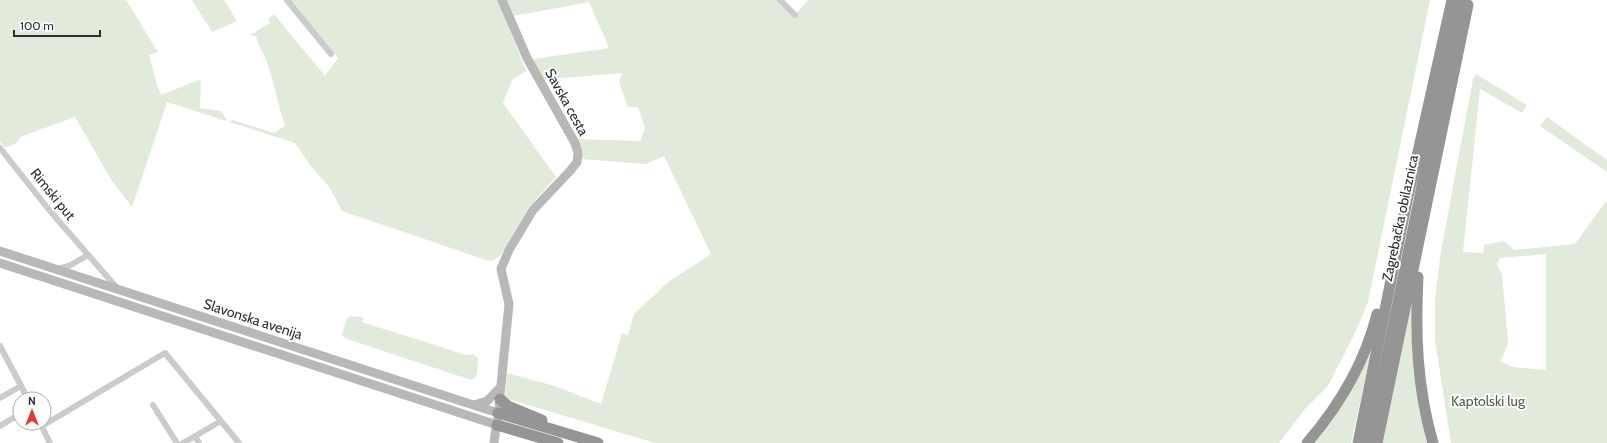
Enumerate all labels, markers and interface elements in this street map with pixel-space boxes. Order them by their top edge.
scale bar [14,12,100,38]
text: 100 m [20,18,54,33]
street label: Savska cesta [541,65,593,139]
street label: Zagrebačka obilaznica [1378,153,1422,283]
street label: Rimski put [27,164,80,224]
street label: Slavonska avenija [201,295,305,344]
north arrow [12,391,52,431]
park label: Kaptolski lug [1451,392,1526,410]
text: N [28,394,36,408]

